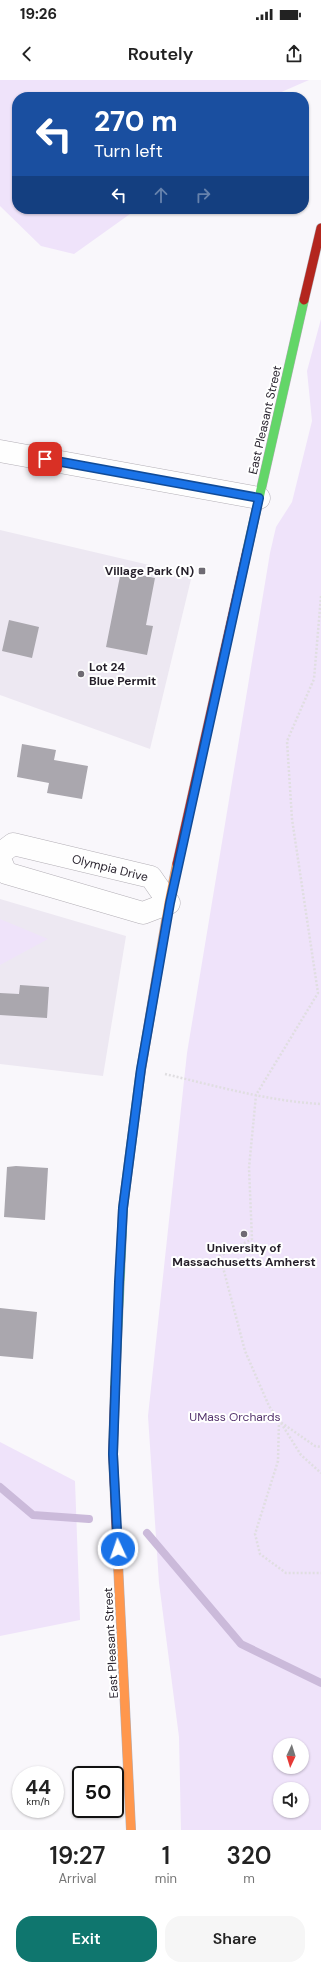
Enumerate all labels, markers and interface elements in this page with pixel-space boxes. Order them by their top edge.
text: 19:26 [20,4,57,24]
text: Routely [128,42,193,66]
icon: back [16,43,38,65]
icon: share [283,43,305,65]
text: 270 m [94,103,177,140]
icon: left [28,108,80,160]
text: Turn left [94,139,163,163]
icon: left [108,184,130,206]
icon: ahead [150,184,172,206]
icon: right [192,184,214,206]
street label: East Pleasant Street [245,364,285,476]
pin [28,442,62,476]
icon: arrive [34,448,56,470]
place label: Village Park (N) [105,563,194,579]
marker: Village Park (N) [197,566,207,576]
place label: Lot 24 Blue Permit [89,659,156,689]
marker: Lot 24 Blue Permit [76,669,86,679]
street label: Olympia Drive [70,851,150,885]
marker: University of Massachusetts Amherst [239,1229,249,1239]
place label: University of Massachusetts Amherst [172,1240,316,1270]
park label: UMass Orchards [189,1409,281,1425]
position arrow [97,1528,139,1570]
street label: East Pleasant Street [100,1587,122,1699]
north arrow [273,1738,309,1774]
map controls [273,1738,309,1818]
speed limit sign: 50 [72,1766,124,1818]
text: 44 [25,1774,51,1800]
button: sound [273,1782,309,1818]
text: km/h [26,1795,50,1808]
text: 19:27 [50,1840,105,1871]
text: 1 [162,1840,170,1871]
text: 320 [227,1840,271,1871]
text: Arrival [58,1870,96,1887]
text: min [155,1870,177,1887]
text: m [243,1870,255,1887]
button: Exit [16,1916,157,1962]
button: Share [165,1916,305,1962]

